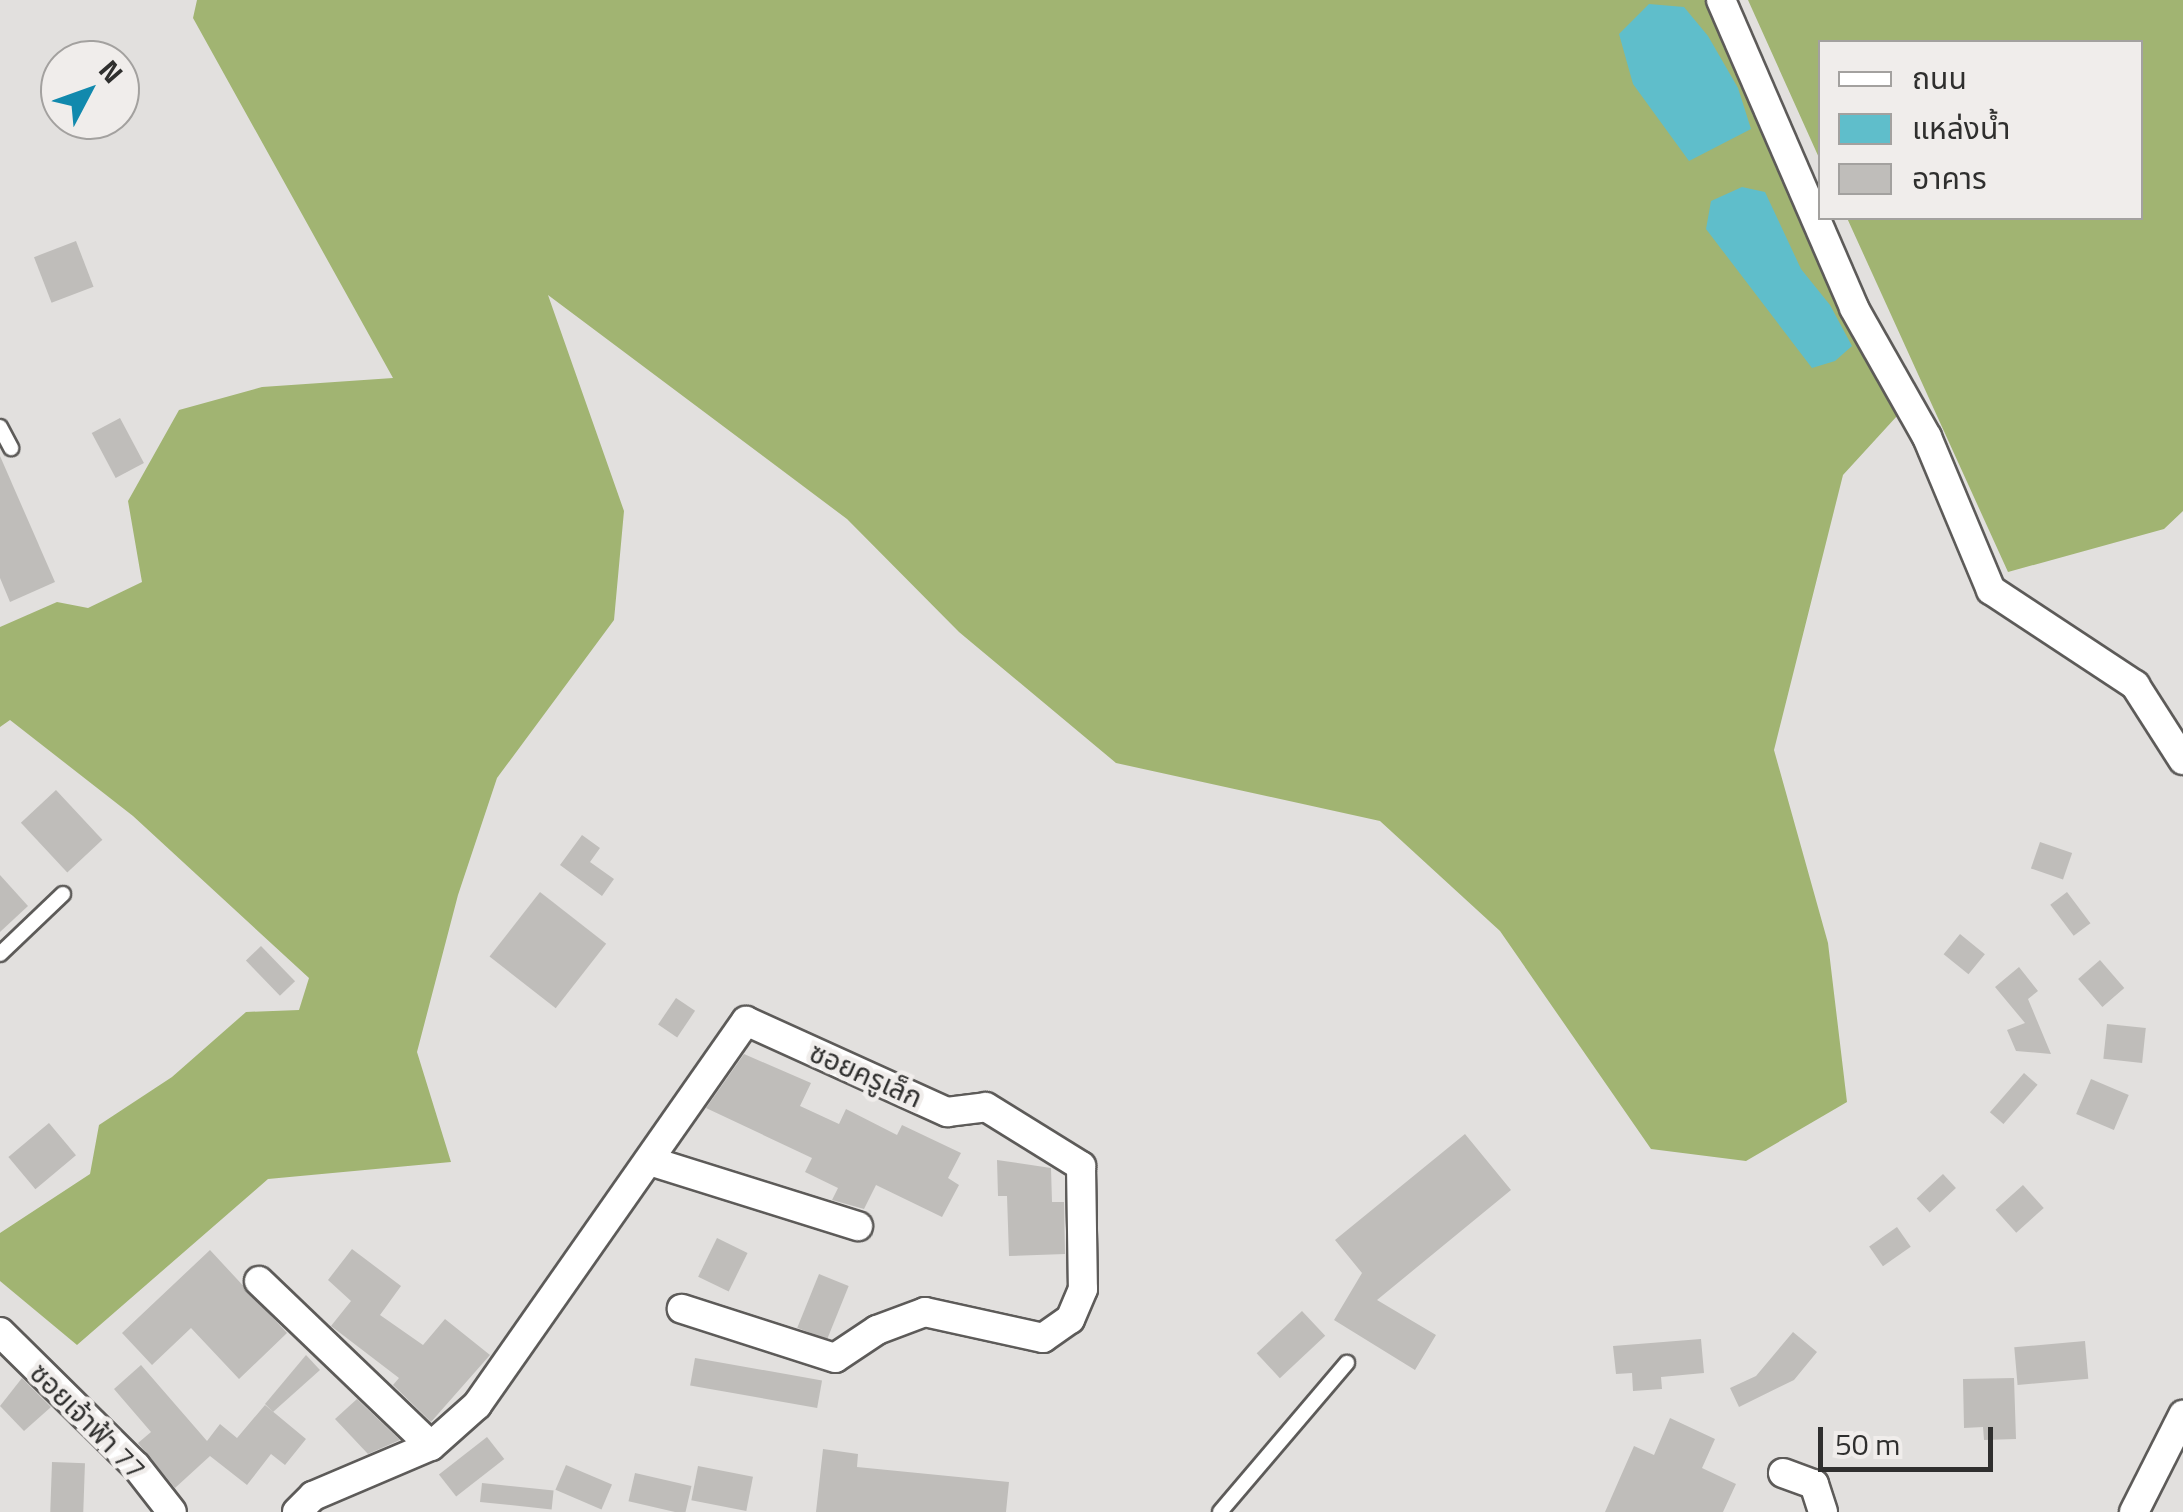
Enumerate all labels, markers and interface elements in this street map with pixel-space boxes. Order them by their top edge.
north arrow [40,40,140,140]
legend [1818,40,2143,220]
text: N [89,50,134,93]
text: ถนน [1912,55,1967,101]
text: แหล่งน้ำ [1912,105,2010,151]
text: อาคาร [1912,155,1987,201]
street label: ซอยครูเล็ก [804,1035,928,1115]
street label: ซอยเจ้าฟ้า 77 [23,1356,153,1486]
scale bar [1823,1407,1998,1469]
text: 50 m [1835,1421,1900,1467]

